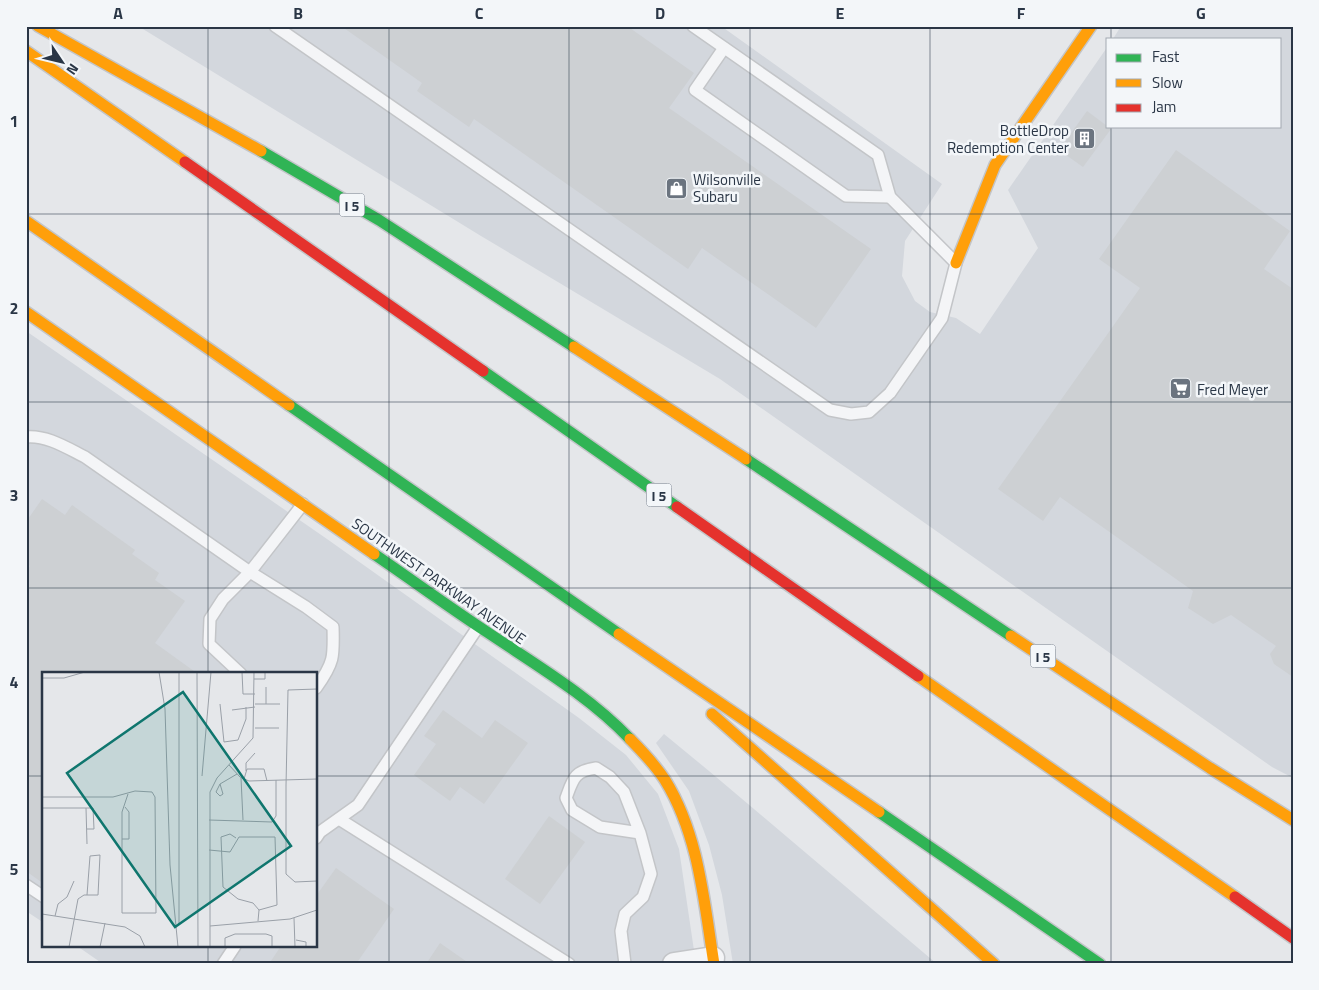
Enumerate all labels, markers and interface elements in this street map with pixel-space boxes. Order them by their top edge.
text: A [113,1,123,25]
text: B [293,1,303,25]
text: C [475,1,484,25]
text: D [655,1,665,25]
text: E [836,1,845,25]
text: F [1017,1,1026,25]
text: G [1196,1,1206,25]
north arrow [38,38,88,88]
legend [1106,38,1282,128]
text: Fast [1152,45,1180,68]
text: N [62,60,84,80]
text: Slow [1152,71,1183,94]
text: Jam [1152,95,1176,118]
text: 1 [10,109,18,133]
place label: BottleDrop Redemption Center [947,119,1069,159]
building icon: BottleDrop Redemption Center [1073,127,1097,151]
place label: Wilsonville Subaru [693,168,761,208]
shop icon: Wilsonville Subaru [665,176,689,200]
road number: I 5 [340,194,364,216]
text: 2 [10,296,18,320]
supermarket icon: Fred Meyer [1169,377,1193,401]
place label: Fred Meyer [1197,378,1268,401]
text: 3 [10,483,18,507]
road number: I 5 [646,484,672,506]
street label: SOUTHWEST PARKWAY AVENUE [347,512,531,650]
road number: I 5 [1030,644,1056,668]
text: 4 [10,670,19,694]
inset map [42,672,318,948]
text: 5 [10,857,19,881]

